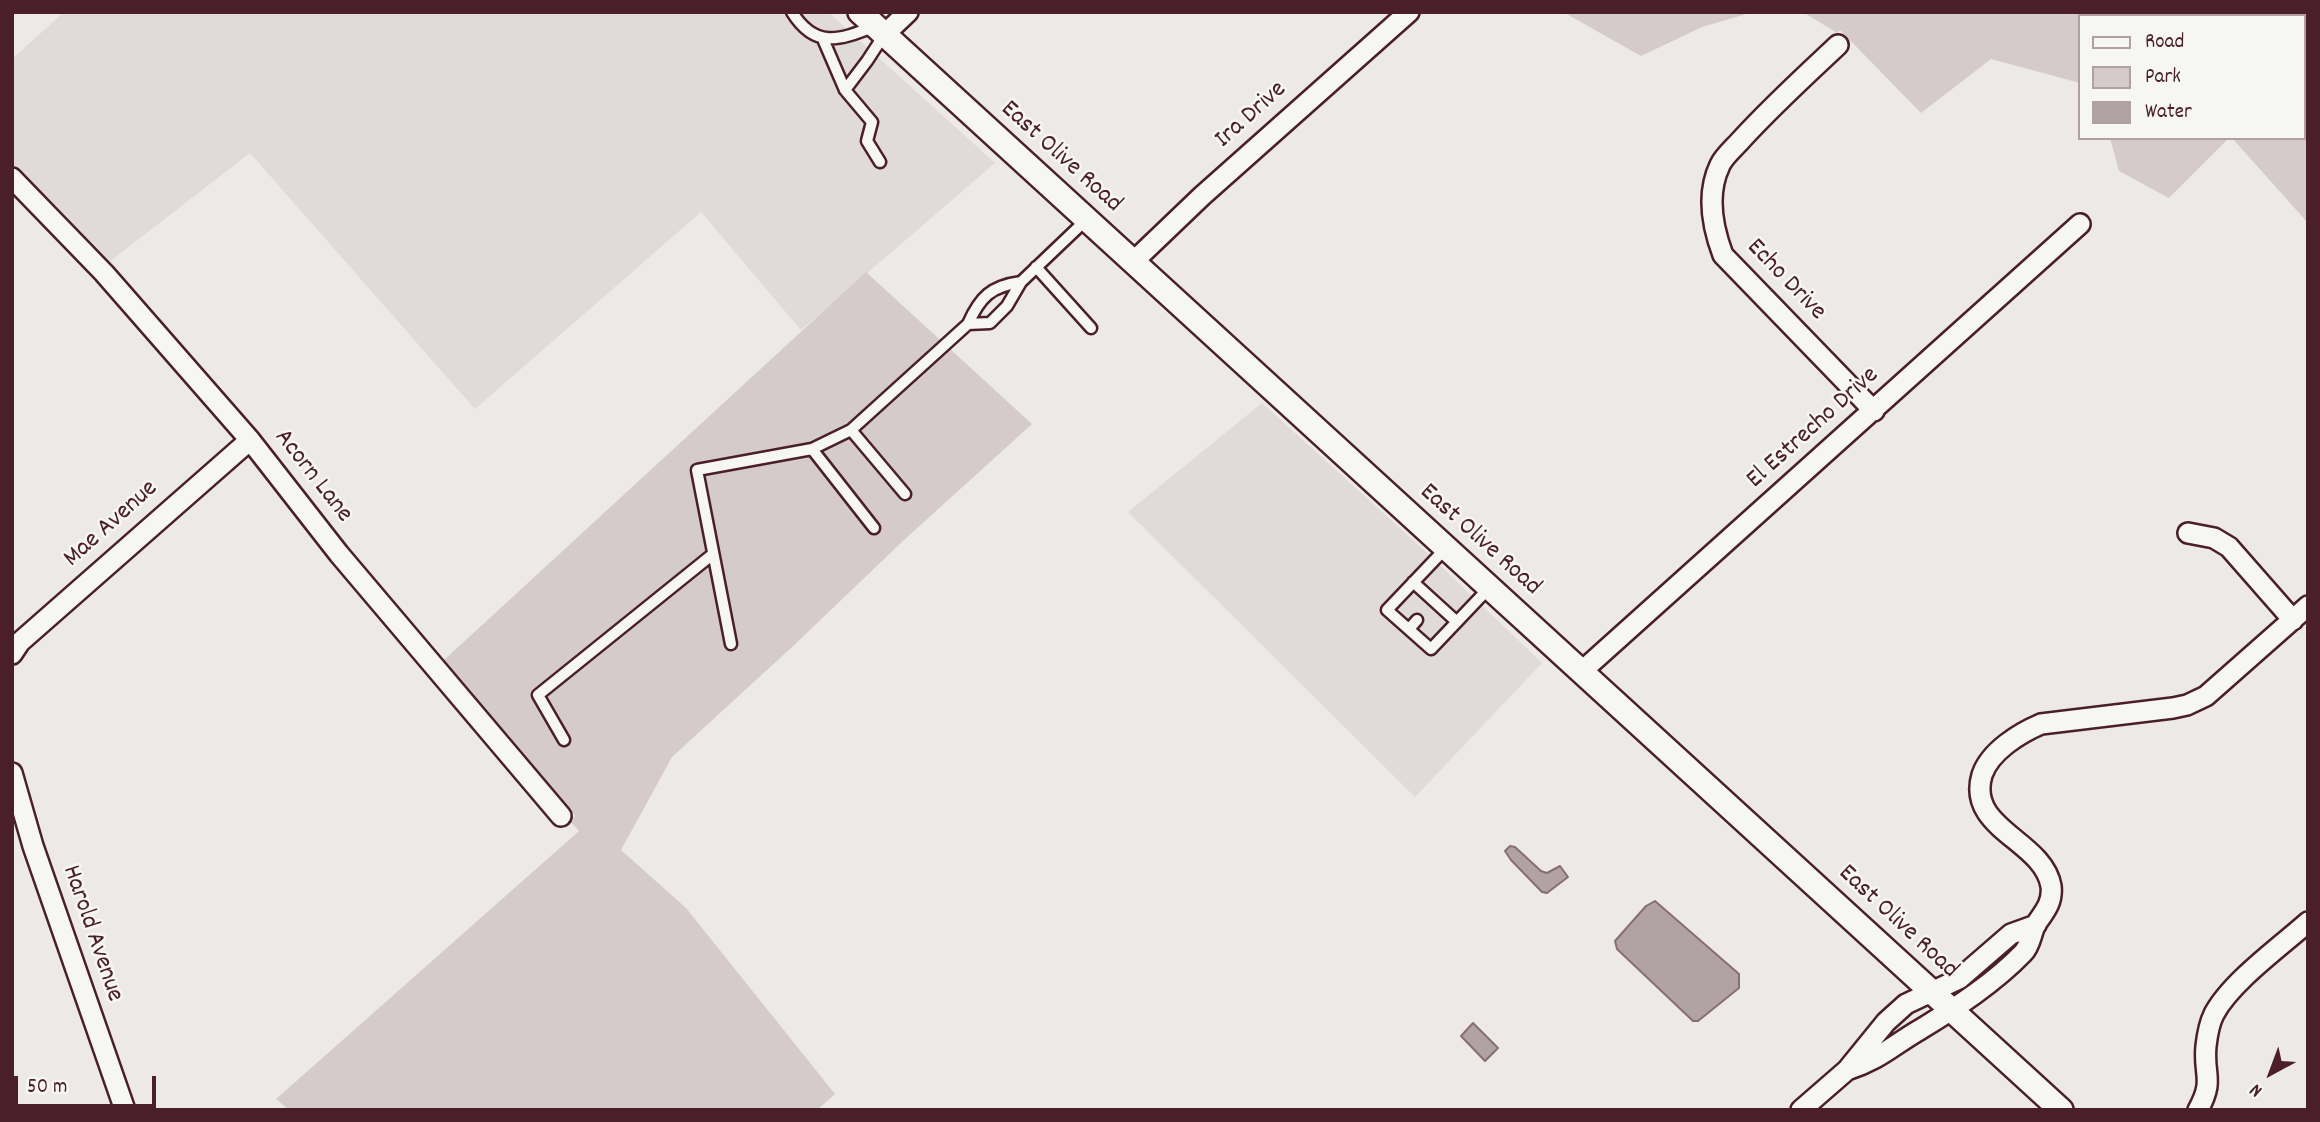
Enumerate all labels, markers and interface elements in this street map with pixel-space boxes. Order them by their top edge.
legend [2078,14,2306,140]
text: Road [2145,28,2184,58]
text: Park [2145,63,2181,93]
street label: Ira Drive [1210,76,1294,156]
street label: East Olive Road [993,95,1127,221]
text: Water [2145,98,2192,128]
street label: Echo Drive [1738,234,1832,328]
street label: El Estrecho Drive [1741,361,1887,497]
street label: Acorn Lane [266,424,358,530]
street label: Mae Avenue [58,475,166,575]
street label: East Olive Road [1412,478,1546,604]
street label: East Olive Road [1830,859,1964,987]
street label: Harold Avenue [53,862,129,1006]
north arrow [2236,1038,2306,1108]
scale bar [18,1062,159,1106]
text: 50 m [27,1073,67,1103]
text: N [2245,1076,2269,1103]

